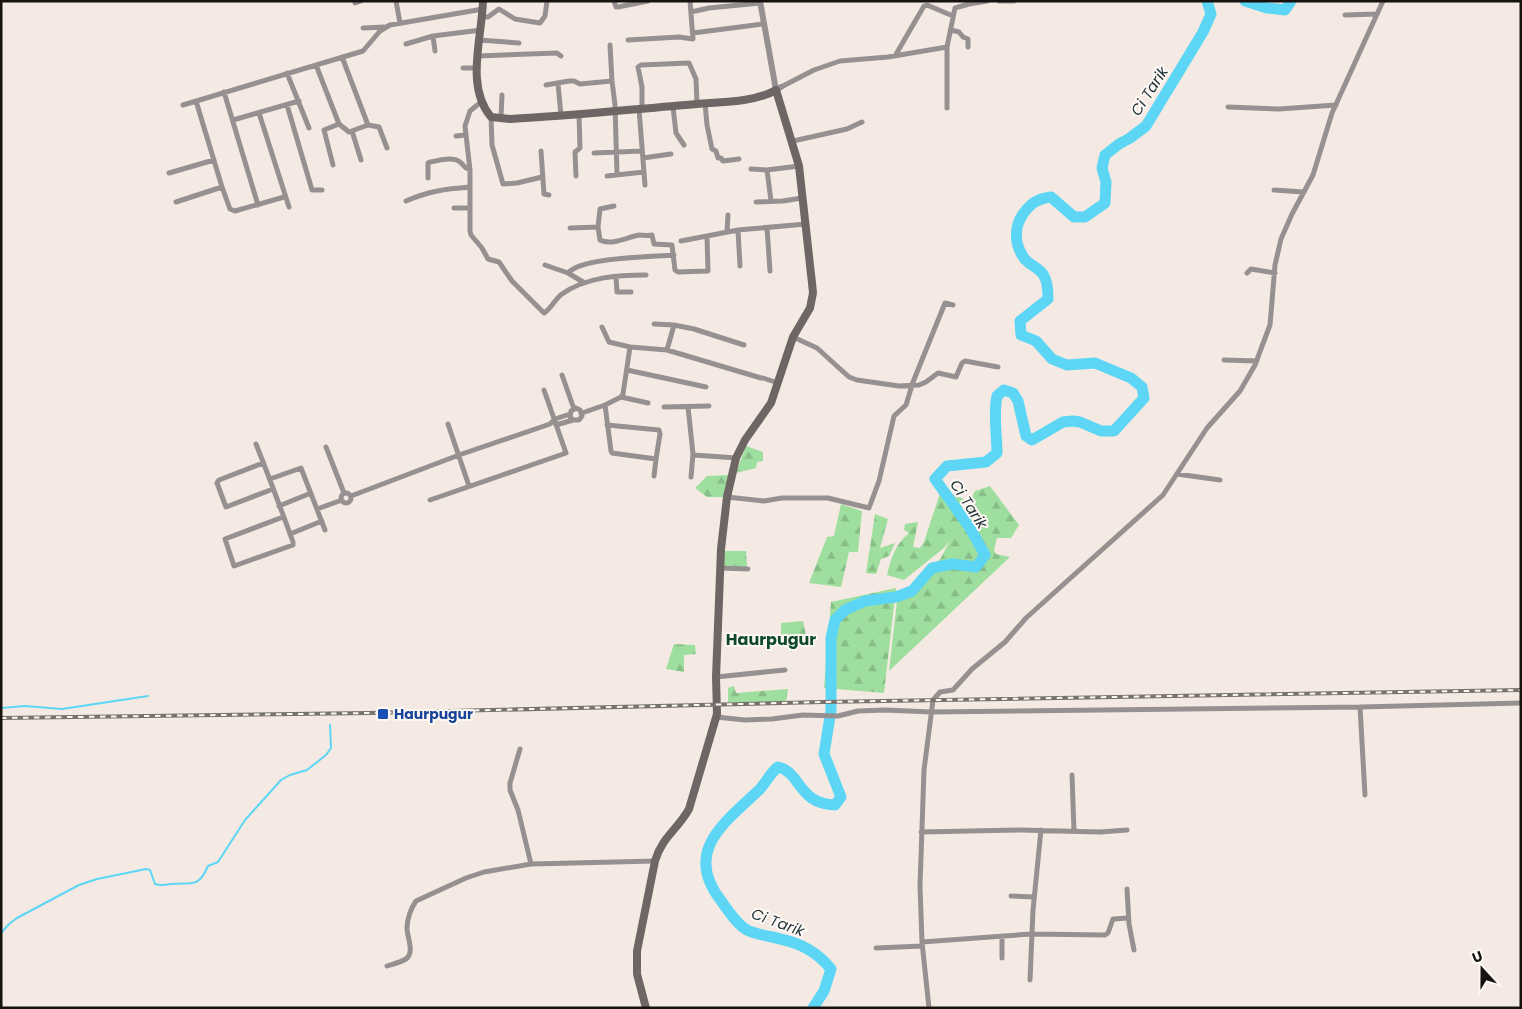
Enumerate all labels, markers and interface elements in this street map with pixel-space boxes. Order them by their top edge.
water label: Ci Tarik [1125,61,1173,120]
water label: Ci Tarik [945,475,993,534]
district label: Haurpugur [726,628,816,651]
place label: Haurpugur [394,704,473,724]
marker: Haurpugur [376,707,390,721]
water label: Ci Tarik [749,903,809,942]
north arrow [1457,944,1507,994]
text: U [1469,946,1486,968]

